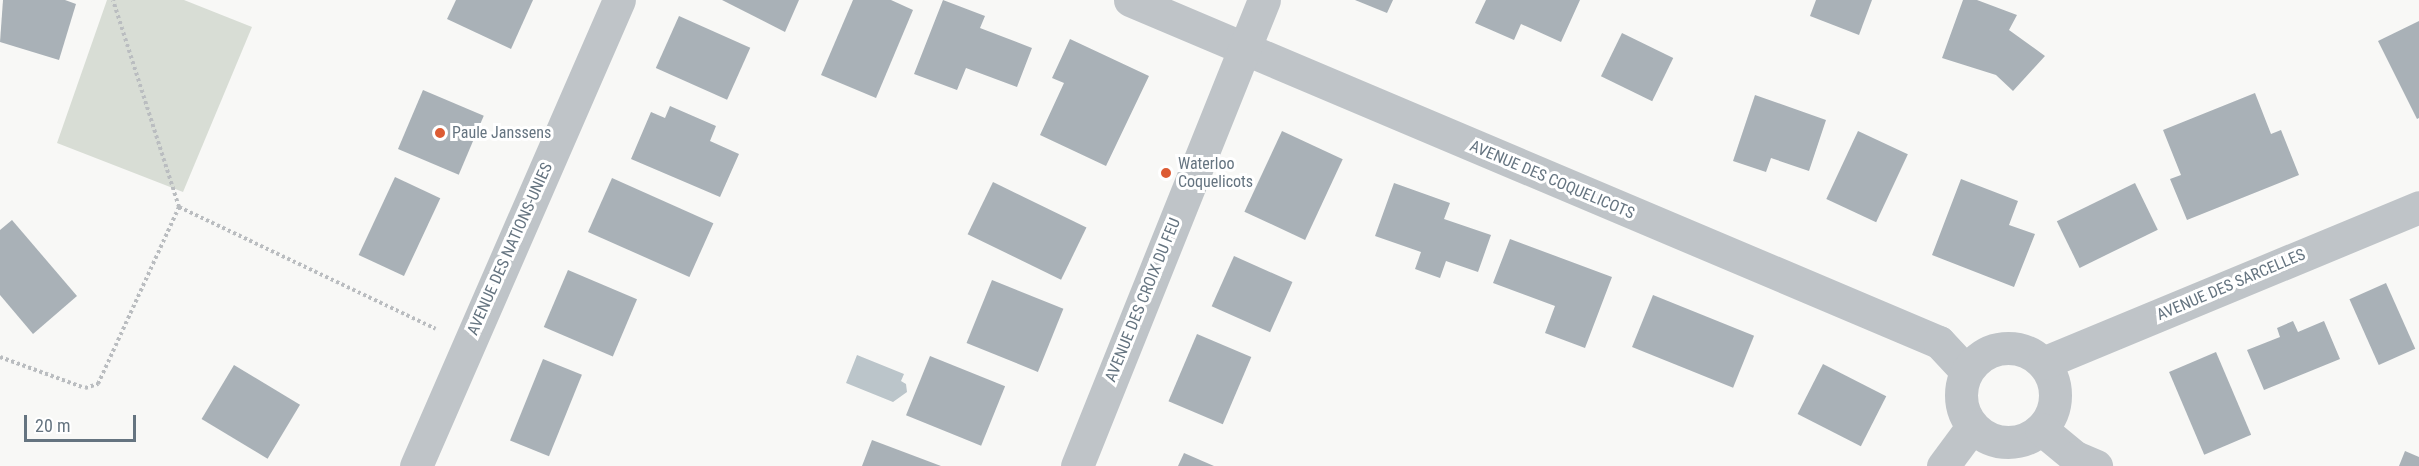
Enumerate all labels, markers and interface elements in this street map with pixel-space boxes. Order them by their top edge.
place label: Paule Janssens [452,123,551,143]
marker: Paule Janssens [433,126,447,140]
street label: AVENUE DES COQUELICOTS [1467,137,1637,223]
place label: Waterloo Coquelicots [1178,154,1253,192]
street label: AVENUE DES NATIONS-UNIES [463,160,557,338]
marker: Waterloo Coquelicots [1159,166,1173,180]
street label: AVENUE DES CROIX DU FEU [1101,215,1185,385]
street label: AVENUE DES SARCELLES [2154,245,2308,325]
scale bar [27,403,140,441]
text: 20 m [35,415,70,436]

